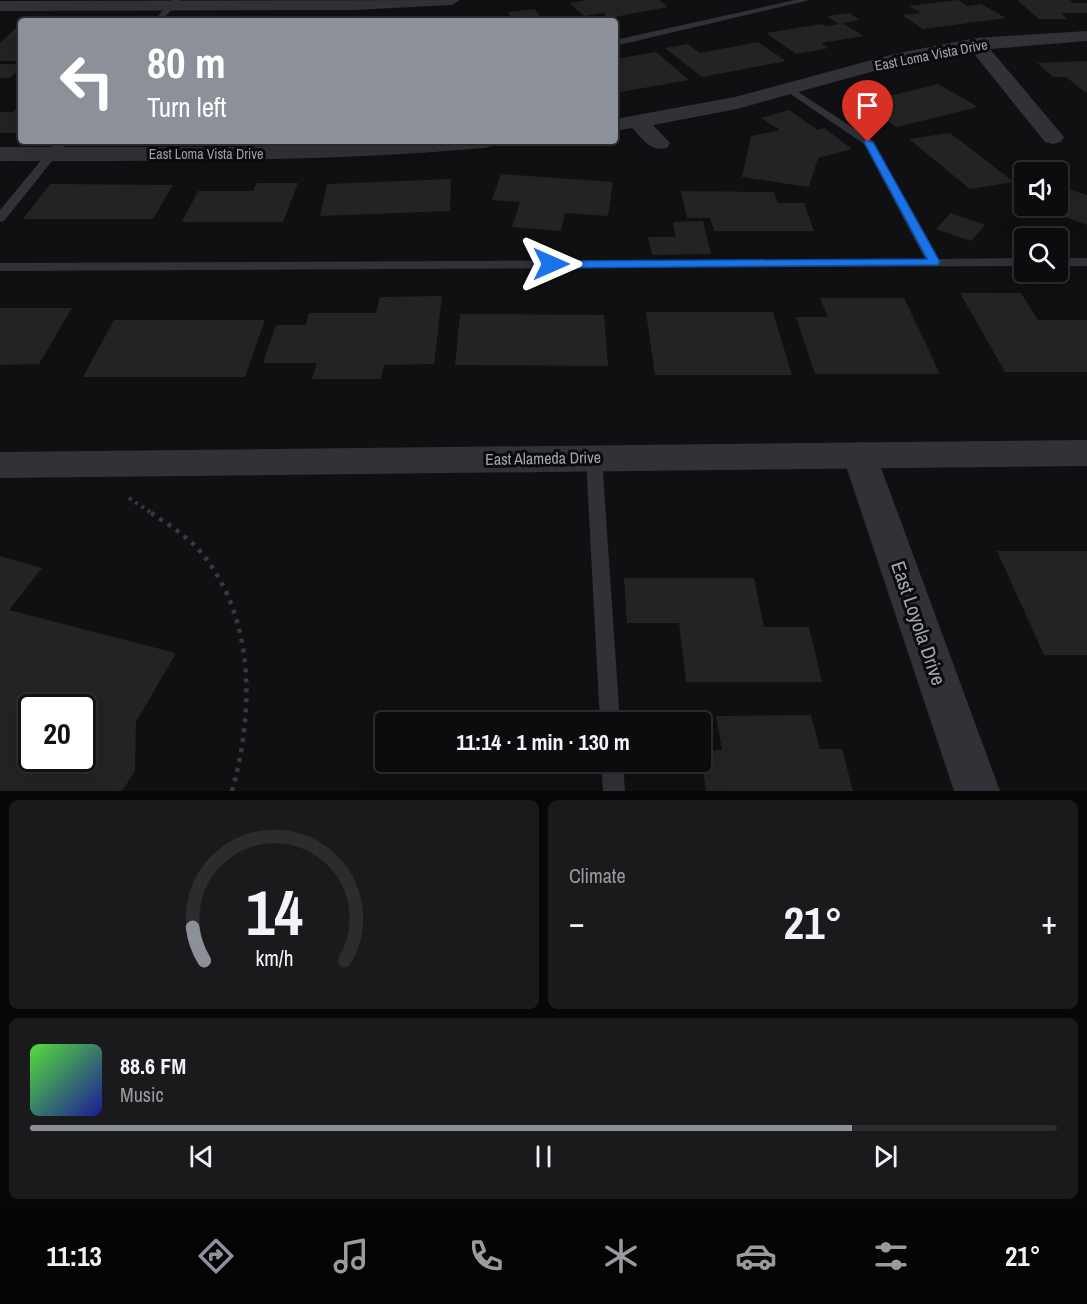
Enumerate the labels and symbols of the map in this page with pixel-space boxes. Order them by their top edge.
street label: East Loma Vista Drive [873,35,989,75]
pin [842,80,893,142]
street label: East Loma Vista Drive [149,145,263,163]
position arrow [519,232,583,296]
street label: East Alameda Drive [485,446,601,470]
street label: East Loyola Drive [885,557,953,689]
speed limit sign: 20 [18,694,96,772]

